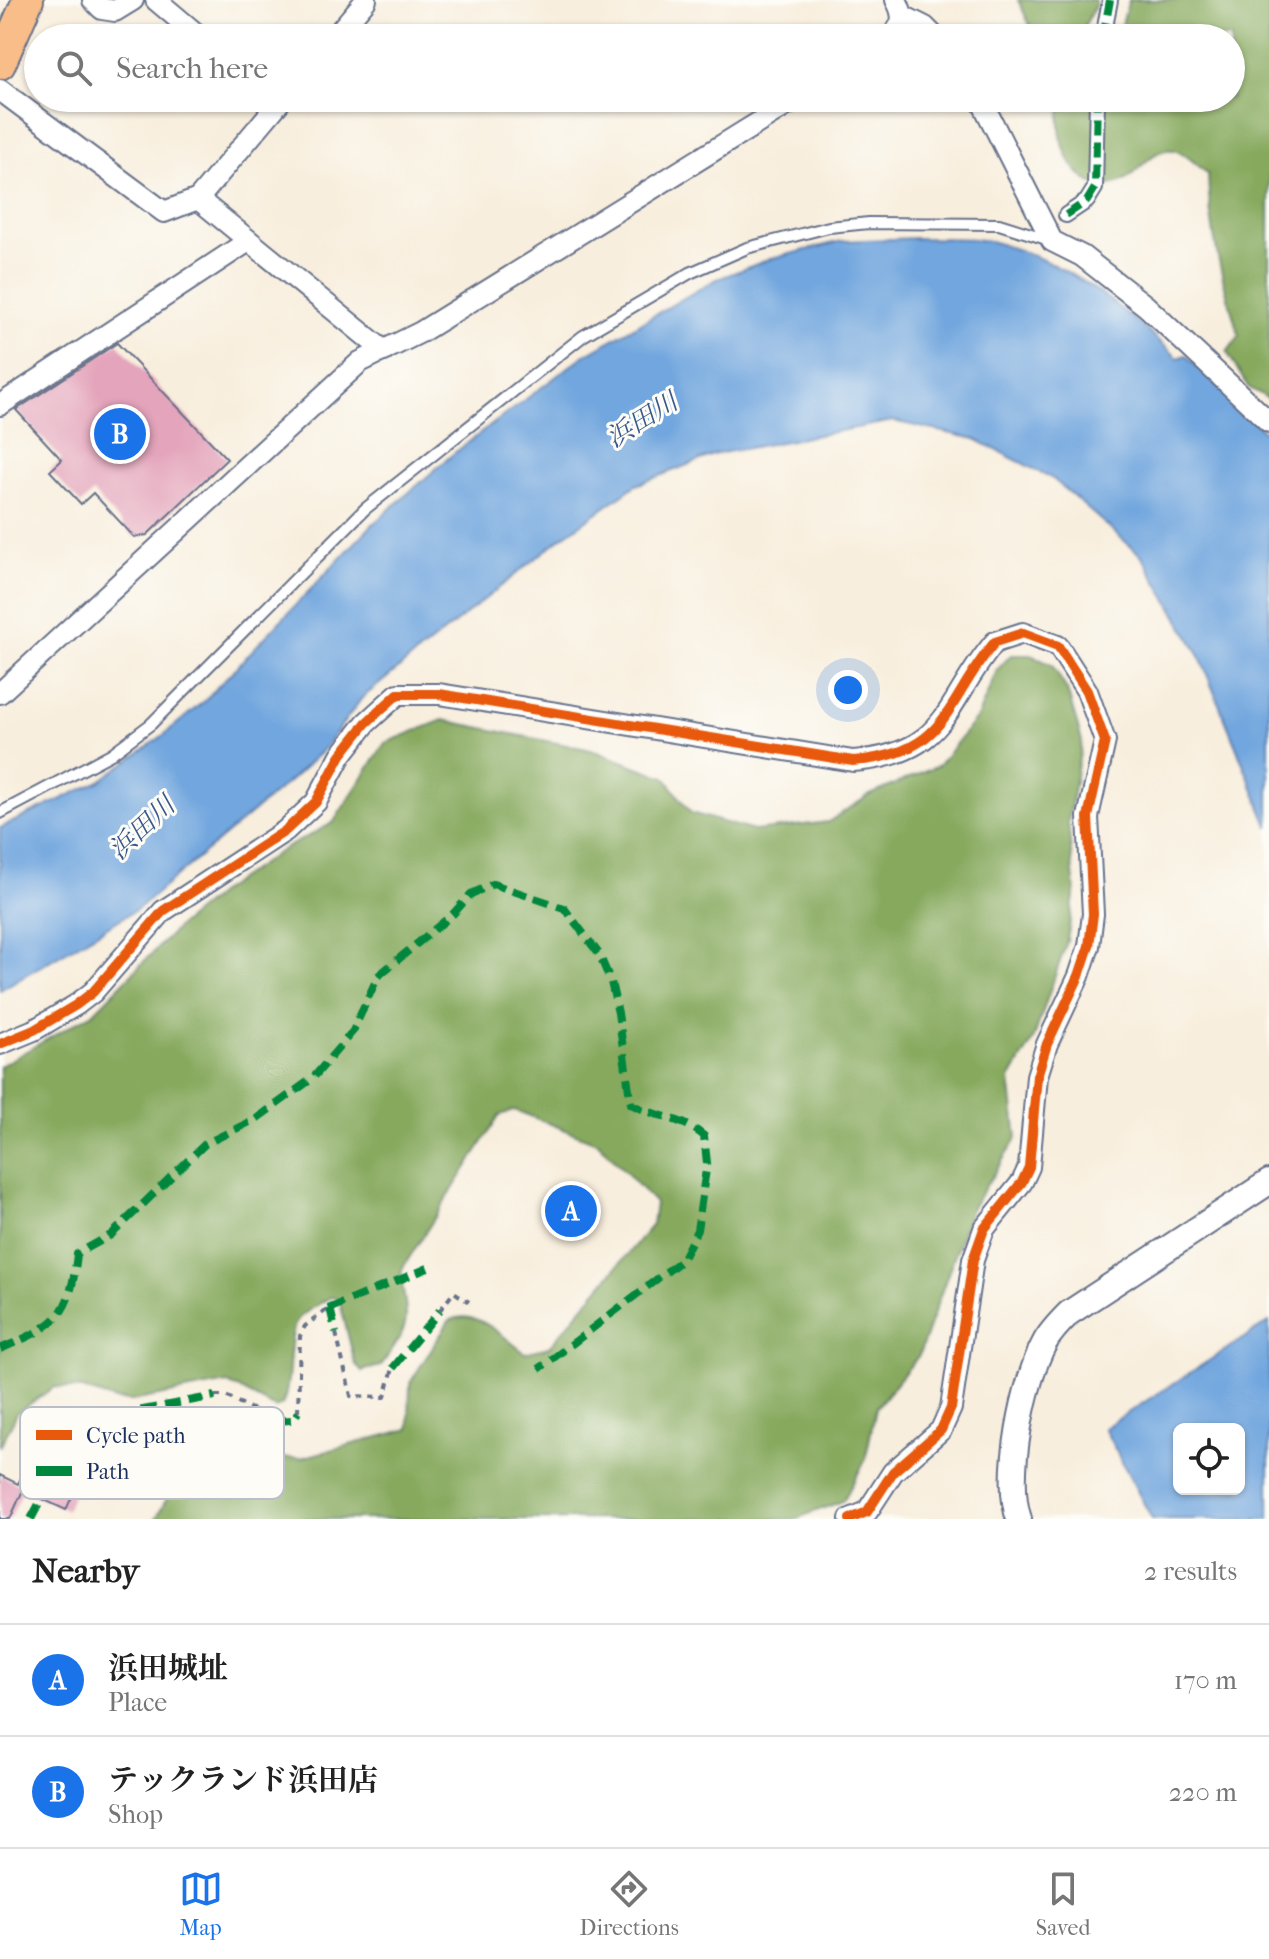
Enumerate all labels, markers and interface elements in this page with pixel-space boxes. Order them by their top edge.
search box [24,24,1245,112]
icon: search [52,46,96,90]
text: Search here [116,51,268,86]
water label: 浜田川 [601,385,686,454]
pin: B [94,404,146,464]
your location [828,670,868,710]
water label: 浜田川 [103,788,183,866]
pin: A [545,1181,597,1241]
legend [20,1407,284,1499]
text: Cycle path [86,1423,186,1449]
map controls [1173,1423,1245,1495]
button: locate [1173,1423,1245,1495]
text: Path [86,1459,130,1485]
text: Nearby [32,1551,139,1591]
text: 2 results [1144,1556,1237,1587]
text: 浜田城址 [108,1651,228,1686]
text: A [50,1665,66,1696]
text: 170 m [1174,1665,1237,1696]
text: Place [108,1687,167,1718]
text: テックランド浜田店 [108,1763,378,1798]
text: B [50,1777,66,1808]
text: 220 m [1169,1777,1237,1808]
text: Shop [108,1799,163,1830]
tab: Map [179,1867,223,1941]
tab: Directions [580,1867,679,1941]
tab: Saved [1036,1867,1090,1941]

